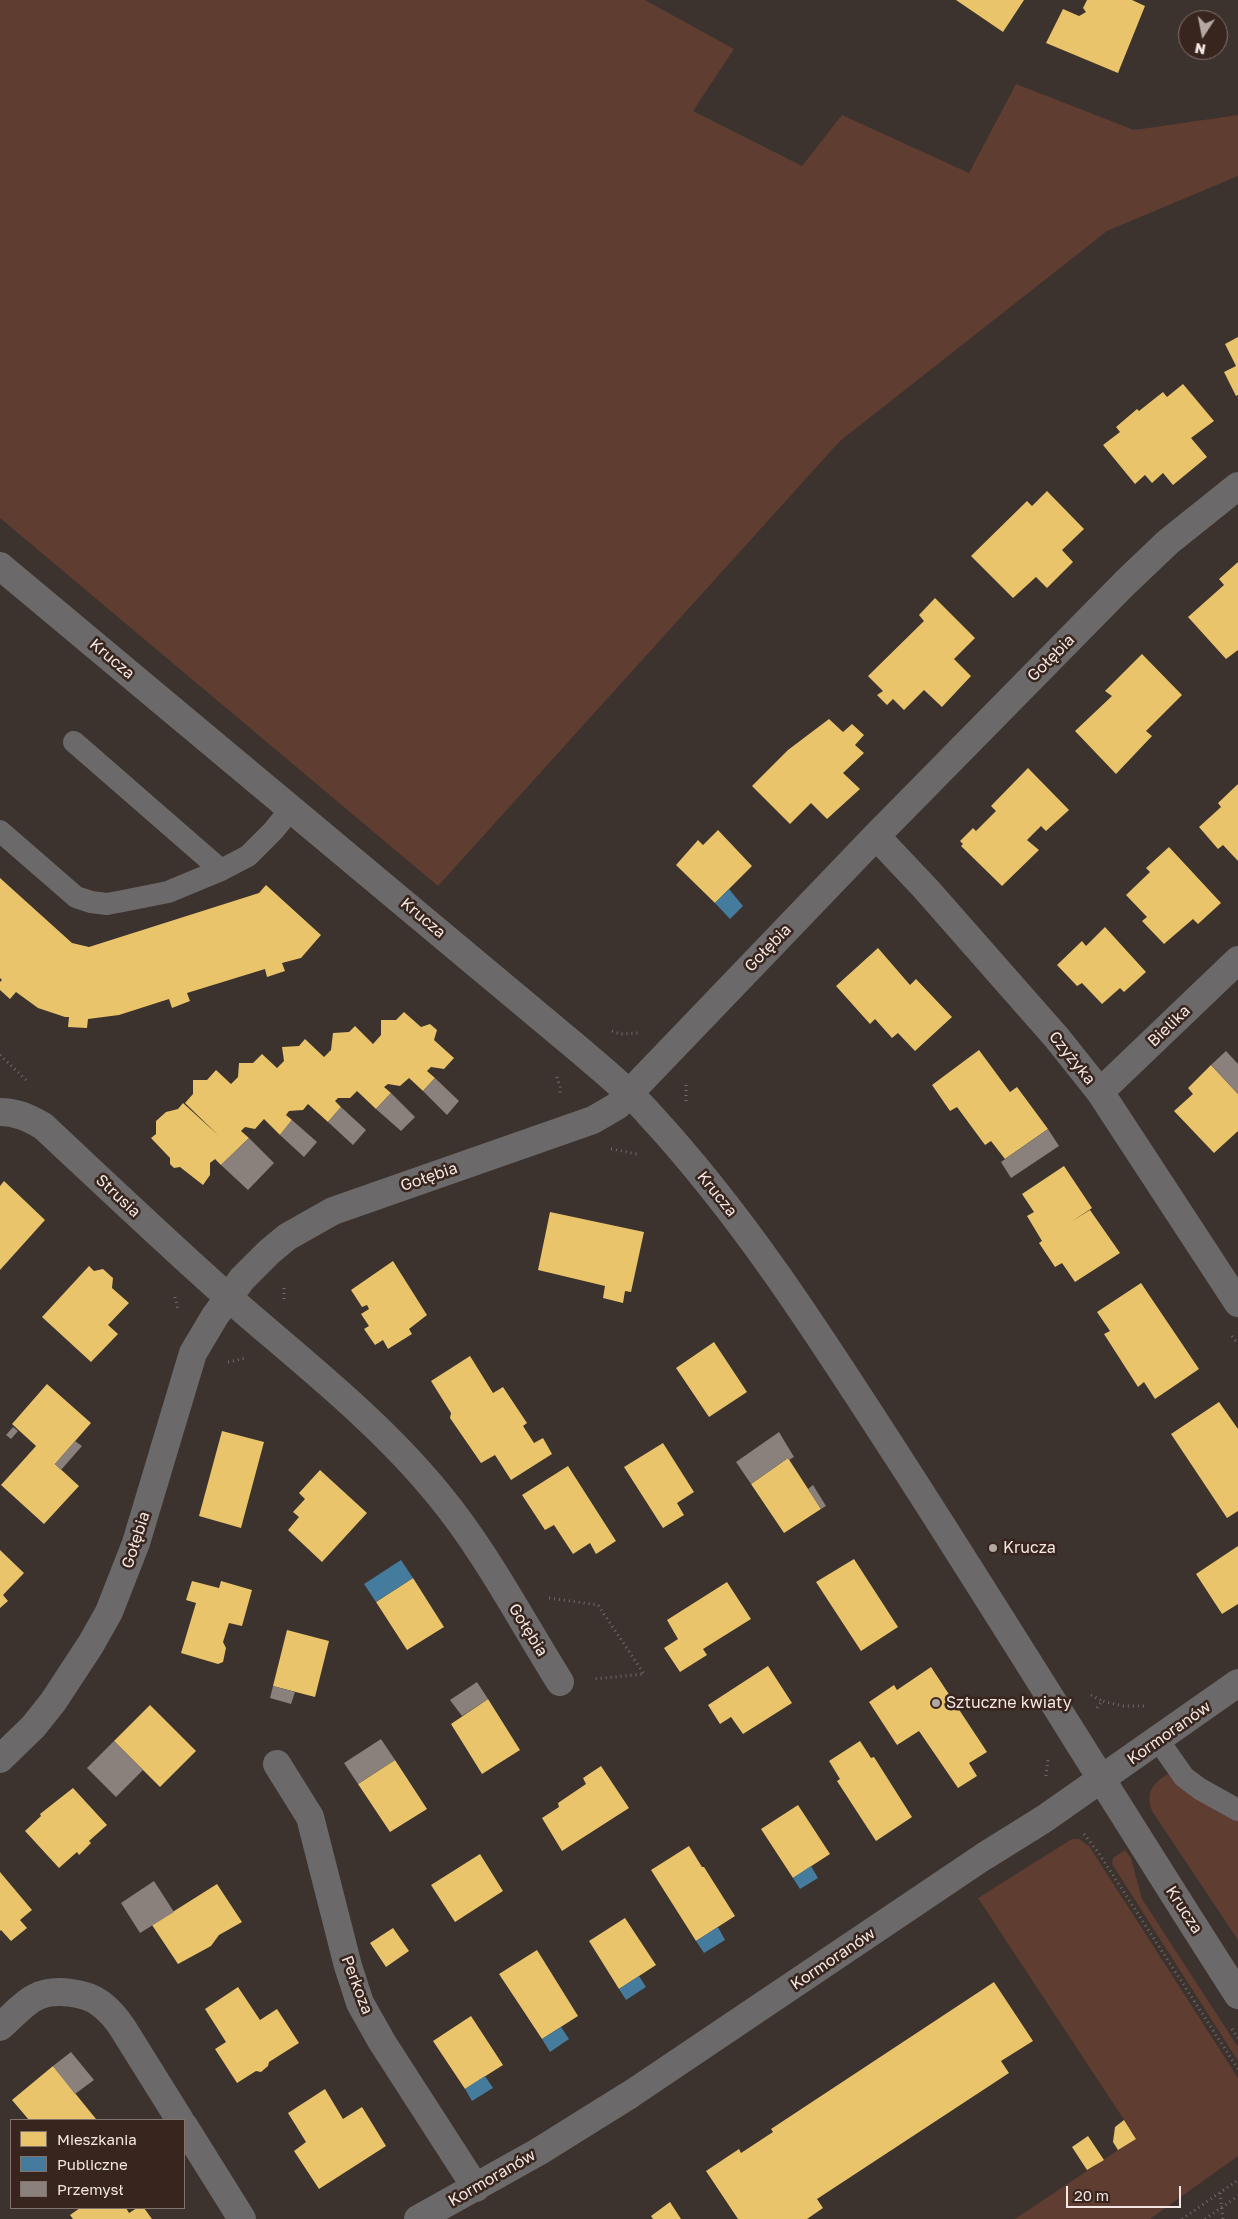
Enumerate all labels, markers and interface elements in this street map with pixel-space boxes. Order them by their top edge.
north arrow [1178,10,1228,60]
text: N [1193,40,1207,59]
street label: Gołębia [1023,630,1079,686]
street label: Krucza [86,635,138,683]
street label: Krucza [397,894,449,942]
street label: Gołębia [741,920,795,976]
street label: Bielika [1144,1001,1194,1051]
street label: Czyżyka [1045,1027,1099,1089]
street label: Gołębia [398,1158,460,1196]
street label: Krucza [693,1167,741,1221]
street label: Strusia [92,1171,144,1221]
street label: Gołębia [118,1509,154,1571]
place label: Krucza [1003,1538,1056,1558]
marker: Krucza [987,1542,999,1554]
street label: Gołębia [504,1600,552,1660]
place label: Sztuczne kwiaty [946,1693,1072,1713]
marker: Sztuczne kwiaty [930,1697,942,1709]
street label: Kormoranów [1123,1697,1215,1769]
street label: Krucza [1162,1883,1206,1937]
street label: Kormoranów [787,1924,879,1994]
street label: Perkoza [337,1953,377,2017]
legend [10,2119,185,2209]
text: Mieszkania [57,2130,137,2148]
street label: Kormoranów [445,2145,539,2211]
text: Publiczne [57,2155,128,2173]
scale bar [1068,2176,1183,2208]
text: Przemysł [57,2180,124,2198]
text: 20 m [1074,2186,1109,2204]

